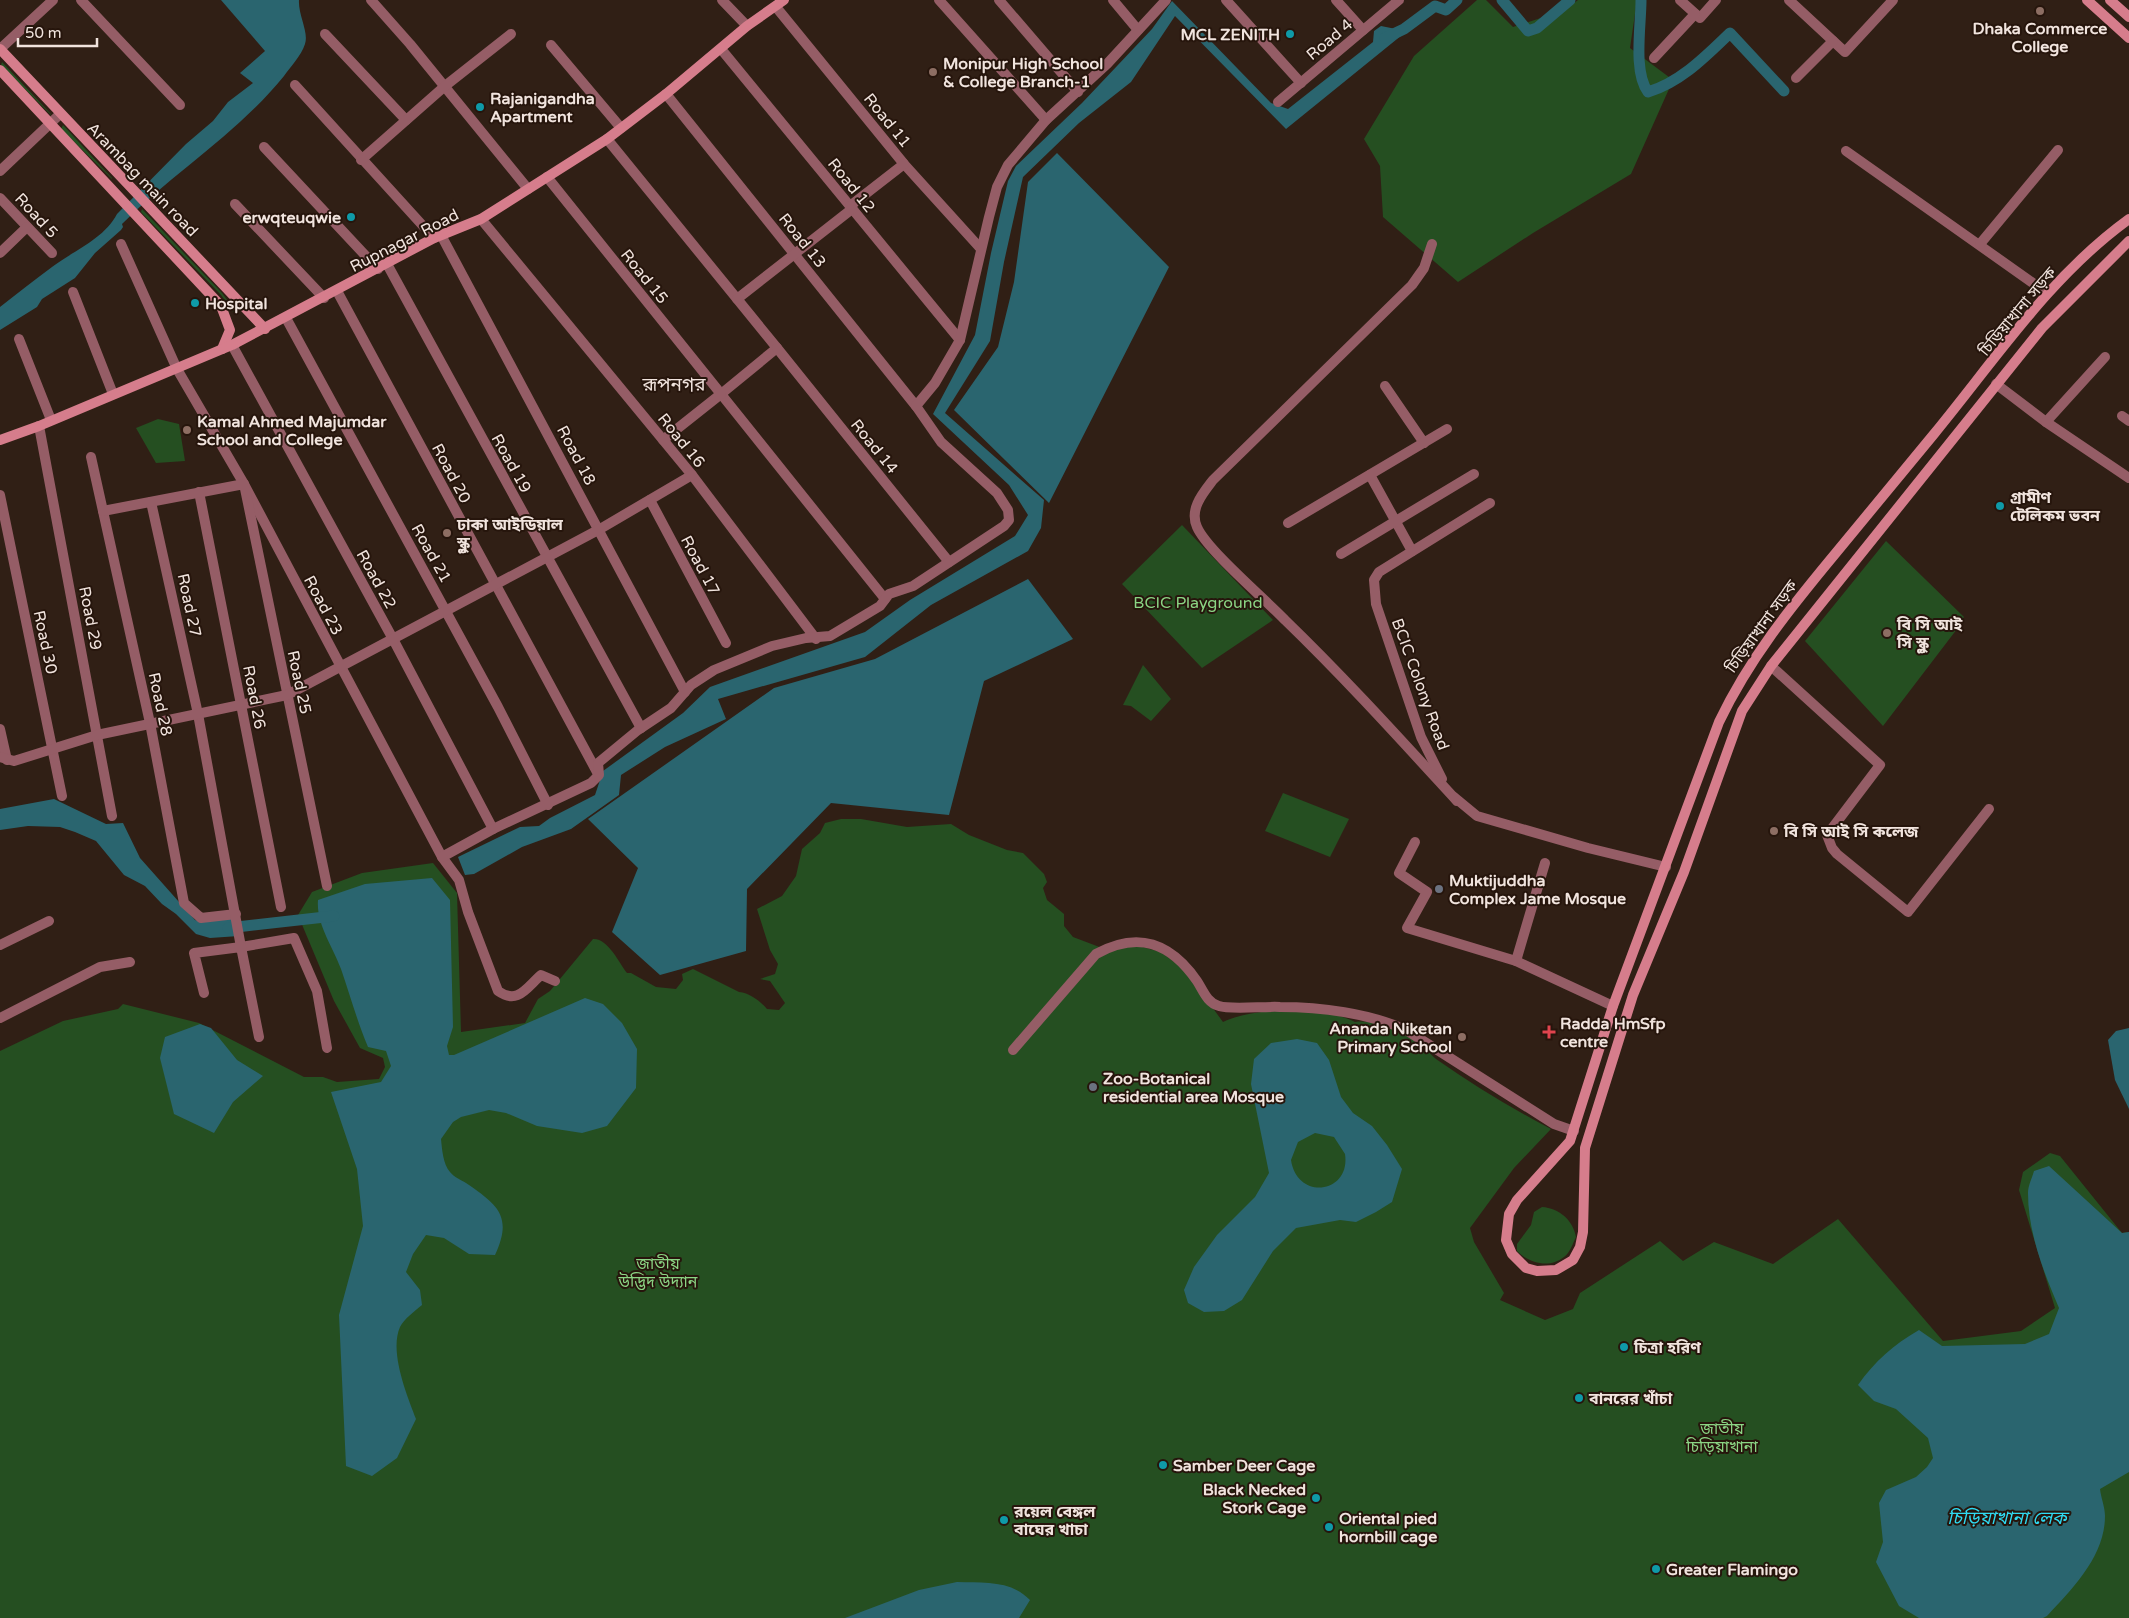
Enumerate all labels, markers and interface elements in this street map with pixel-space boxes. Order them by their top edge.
marker: Dhaka Commerce College [2034,5,2046,17]
scale bar [18,15,96,47]
street label: Road 4 [1302,15,1357,65]
place label: Dhaka Commerce College [1973,19,2107,57]
text: 50 m [25,24,62,42]
place label: MCL ZENITH [1180,25,1280,45]
marker: MCL ZENITH [1284,28,1296,40]
place label: Monipur High School & College Branch-1 [943,54,1103,92]
marker: Monipur High School & College Branch-1 [927,66,939,78]
place label: Rajanigandha Apartment [490,89,595,127]
street label: Road 11 [859,89,915,152]
marker: Rajanigandha Apartment [474,101,486,113]
street label: Arambag main road [83,118,202,241]
street label: Road 12 [823,154,879,217]
street label: Road 5 [10,189,62,242]
street label: Rupnagar Road [347,205,462,277]
place label: erwqteuqwie [243,208,341,228]
street label: Road 13 [774,209,830,272]
marker: erwqteuqwie [345,211,357,223]
street label: Road 15 [616,245,672,308]
street label: চিড়িয়াখানা সড়ক [1974,262,2061,361]
place label: Hospital [205,294,267,314]
marker: Hospital [189,297,201,309]
district label: রূপনগর [641,374,706,396]
street label: Road 16 [653,409,709,472]
place label: Kamal Ahmed Majumdar School and College [197,412,387,450]
street label: Road 14 [846,415,902,478]
street label: Road 18 [552,422,600,489]
marker: Kamal Ahmed Majumdar School and College [181,424,193,436]
street label: Road 19 [487,430,535,497]
street label: Road 20 [427,440,475,507]
place label: গ্রামীণ টেলিকম ভবন [2010,488,2101,526]
marker: গ্রামীণ টেলিকম ভবন [1994,500,2006,512]
place label: ঢাকা আইডিয়াল স্কুল [456,515,564,554]
street label: Road 21 [407,520,455,587]
marker: ঢাকা আইডিয়াল স্কুল [441,527,453,539]
street label: Road 17 [676,532,724,599]
street label: Road 22 [352,546,400,613]
street label: Road 27 [173,572,206,639]
street label: Road 23 [299,572,347,639]
street label: চিড়িয়াখানা সড়ক [1721,575,1803,678]
street label: Road 29 [74,585,106,652]
park label: BCIC Playground [1133,593,1263,613]
street label: Road 30 [29,609,62,676]
place label: বি সি আই সি স্কুল [1896,615,1963,654]
street label: BCIC Colony Road [1387,616,1453,753]
marker: বি সি আই সি স্কুল [1881,627,1893,639]
street label: Road 25 [283,649,316,716]
street label: Road 26 [238,664,270,731]
street label: Road 28 [144,671,177,738]
place label: বি সি আই সি কলেজ [1783,822,1919,842]
marker: বি সি আই সি কলেজ [1768,825,1780,837]
place label: Muktijuddha Complex Jame Mosque [1449,871,1626,909]
marker: Muktijuddha Complex Jame Mosque [1433,883,1445,895]
place label: Radda HmSfp centre [1560,1014,1666,1052]
place label: Ananda Niketan Primary School [1329,1019,1452,1057]
marker: Radda HmSfp centre [1542,1025,1556,1039]
marker: Ananda Niketan Primary School [1456,1031,1468,1043]
place label: Zoo-Botanical residential area Mosque [1103,1069,1284,1107]
marker: Zoo-Botanical residential area Mosque [1087,1081,1099,1093]
park label: জাতীয় উদ্ভিদ উদ্যান [618,1254,698,1292]
place label: চিত্রা হরিণ [1633,1338,1701,1358]
marker: চিত্রা হরিণ [1618,1341,1630,1353]
place label: বানরের খাঁচা [1588,1389,1673,1409]
marker: বানরের খাঁচা [1573,1392,1585,1404]
park label: জাতীয় চিড়িয়াখানা [1685,1419,1758,1457]
place label: Samber Deer Cage [1173,1456,1315,1476]
marker: Samber Deer Cage [1157,1459,1169,1471]
place label: Black Necked Stork Cage [1203,1480,1306,1518]
marker: Black Necked Stork Cage [1310,1492,1322,1504]
place label: রয়েল বেঙ্গল বাঘের খাচা [1013,1502,1096,1540]
water label: চিড়িয়াখানা লেক [1947,1507,2070,1529]
place label: Oriental pied hornbill cage [1339,1509,1437,1547]
marker: রয়েল বেঙ্গল বাঘের খাচা [998,1514,1010,1526]
marker: Oriental pied hornbill cage [1323,1521,1335,1533]
place label: Greater Flamingo [1666,1560,1798,1580]
marker: Greater Flamingo [1650,1563,1662,1575]

